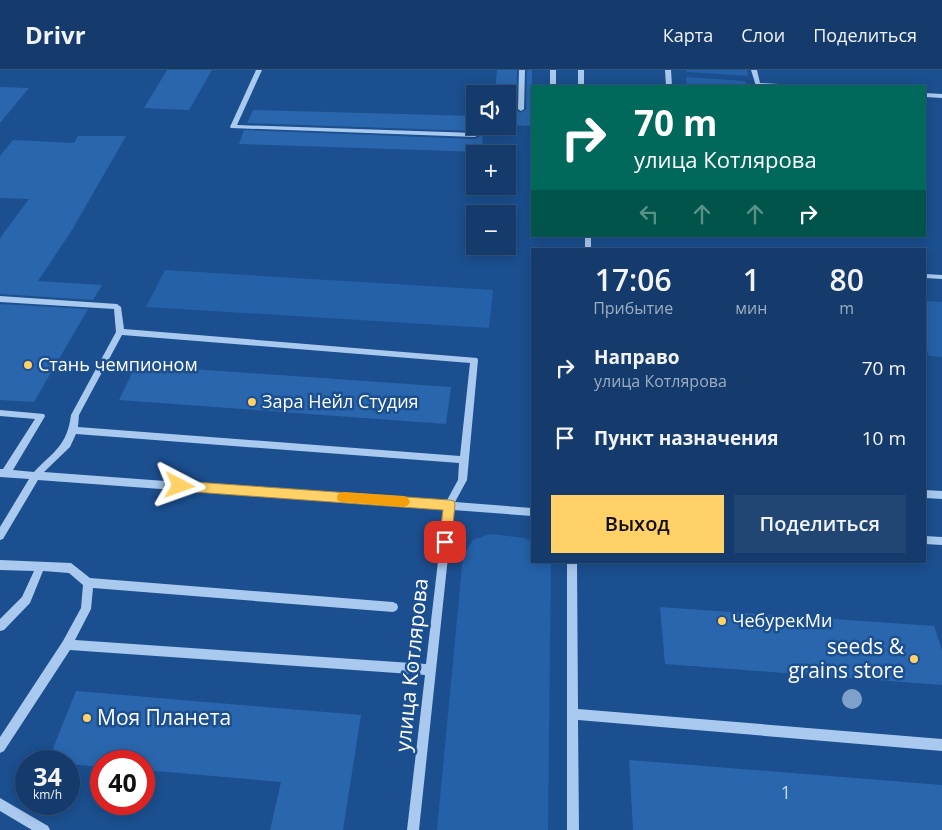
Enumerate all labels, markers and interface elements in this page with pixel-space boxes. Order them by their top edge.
text: Drivr [25,18,86,51]
text: Карта [663,23,713,47]
text: Слои [741,23,785,47]
text: Поделиться [813,23,917,47]
map controls [466,85,516,255]
button: sound [466,85,516,135]
text: 70 m [634,99,717,146]
icon: right [551,105,616,170]
text: улица Котлярова [634,144,817,174]
button: + [466,145,516,195]
icon: left [635,200,663,228]
icon: ahead [688,200,716,228]
icon: ahead [741,200,769,228]
icon: right [794,200,822,228]
button: − [466,205,516,255]
text: 17:06 [595,259,672,300]
text: 1 [743,259,760,300]
text: 80 [830,259,864,300]
text: Прибытие [593,297,673,319]
text: мин [735,297,767,319]
text: m [839,297,854,319]
text: Направо [594,344,680,370]
place label: Стань чемпионом [38,352,198,376]
icon: right [551,354,579,382]
text: 70 m [862,355,906,381]
marker: Стань чемпионом [22,359,34,371]
text: улица Котлярова [594,370,727,392]
place label: Зара Нейл Студия [262,389,419,413]
marker: Зара Нейл Студия [246,396,258,408]
icon: arrive [551,424,579,452]
text: Пункт назначения [594,425,779,451]
text: 10 m [862,425,906,451]
position arrow [153,459,205,511]
button: Выход [551,495,724,553]
button: Поделиться [734,495,906,553]
pin [424,521,466,563]
icon: arrive [431,528,459,556]
street label: улица Котлярова [388,577,434,753]
place label: ЧебурекМи [732,608,832,632]
marker: ЧебурекМи [716,615,728,627]
place label: seeds & grains store [788,632,905,684]
marker: seeds & grains store [908,653,920,665]
place label: Моя Планета [97,703,231,731]
marker: Моя Планета [81,712,93,724]
speed limit sign: 40 [90,750,155,815]
text: 34 [33,759,62,793]
house number: 1 [781,780,791,804]
text: km/h [33,786,62,803]

